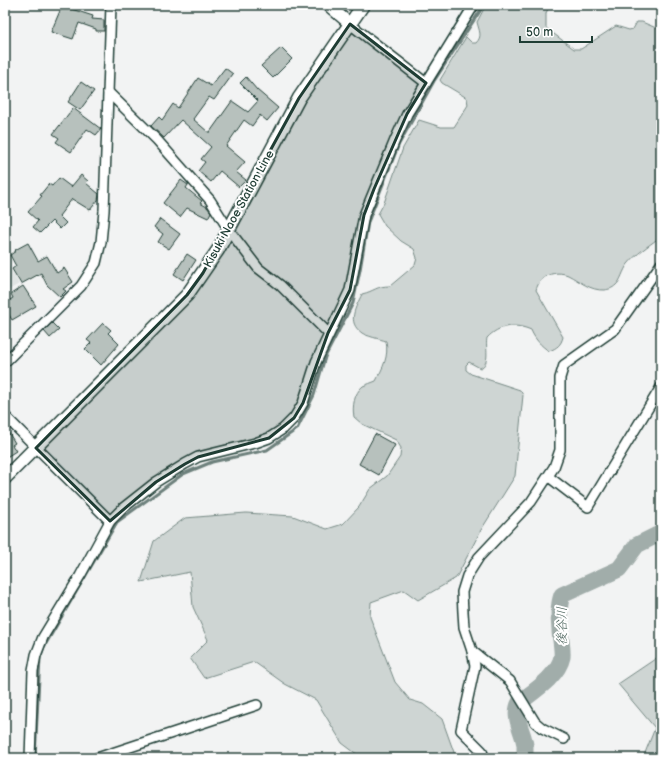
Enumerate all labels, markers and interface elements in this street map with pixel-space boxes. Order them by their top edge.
scale bar [520,18,592,44]
text: 50 m [526,25,553,40]
street label: Kisuki Naoe Station Line [200,148,278,270]
water label: 後谷川 [554,606,570,646]

